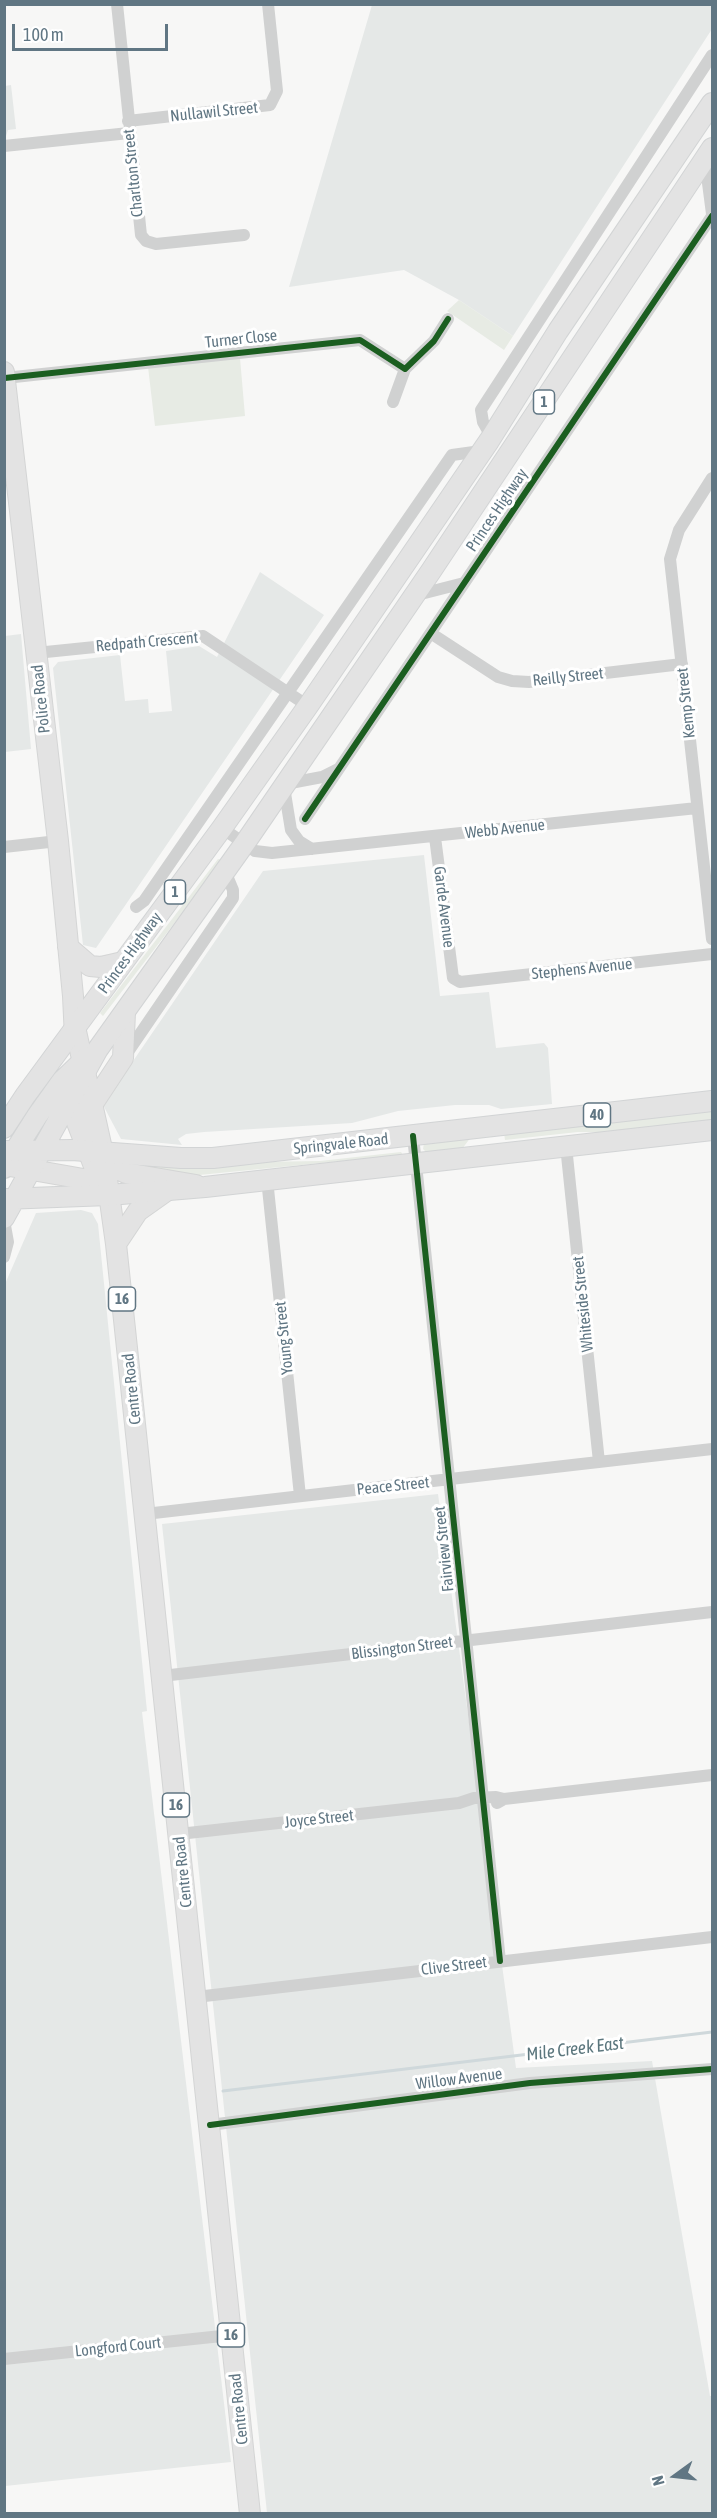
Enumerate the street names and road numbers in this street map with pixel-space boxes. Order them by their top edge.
street label: Nullawil Street [169,98,259,126]
street label: Charlton Street [119,128,147,218]
street label: Turner Close [204,326,278,352]
road number: 1 [534,390,554,414]
street label: Princes Highway [462,465,532,555]
street label: Redpath Crescent [95,628,199,656]
street label: Police Road [28,664,54,734]
street label: Reilly Street [532,664,604,690]
street label: Kemp Street [673,667,699,739]
street label: Webb Avenue [464,815,546,843]
street label: Garde Avenue [429,865,459,949]
road number: 1 [164,880,186,904]
street label: Princes Highway [94,908,166,998]
street label: Stephens Avenue [531,954,633,984]
road number: 40 [584,1103,610,1127]
street label: Springvale Road [293,1129,389,1159]
street label: Whiteside Street [568,1255,598,1353]
road number: 16 [108,1287,136,1311]
street label: Young Street [271,1301,297,1375]
street label: Centre Road [119,1352,145,1426]
street label: Peace Street [356,1473,430,1499]
street label: Fairview Street [430,1505,458,1593]
street label: Blissington Street [350,1632,454,1664]
road number: 16 [162,1793,190,1817]
street label: Joyce Street [283,1806,355,1832]
street label: Centre Road [170,1835,196,1909]
street label: Clive Street [420,1952,488,1980]
street label: Willow Avenue [415,2064,503,2094]
road number: 16 [218,2323,244,2347]
street label: Longford Court [74,2333,162,2361]
street label: Centre Road [226,2372,252,2446]

